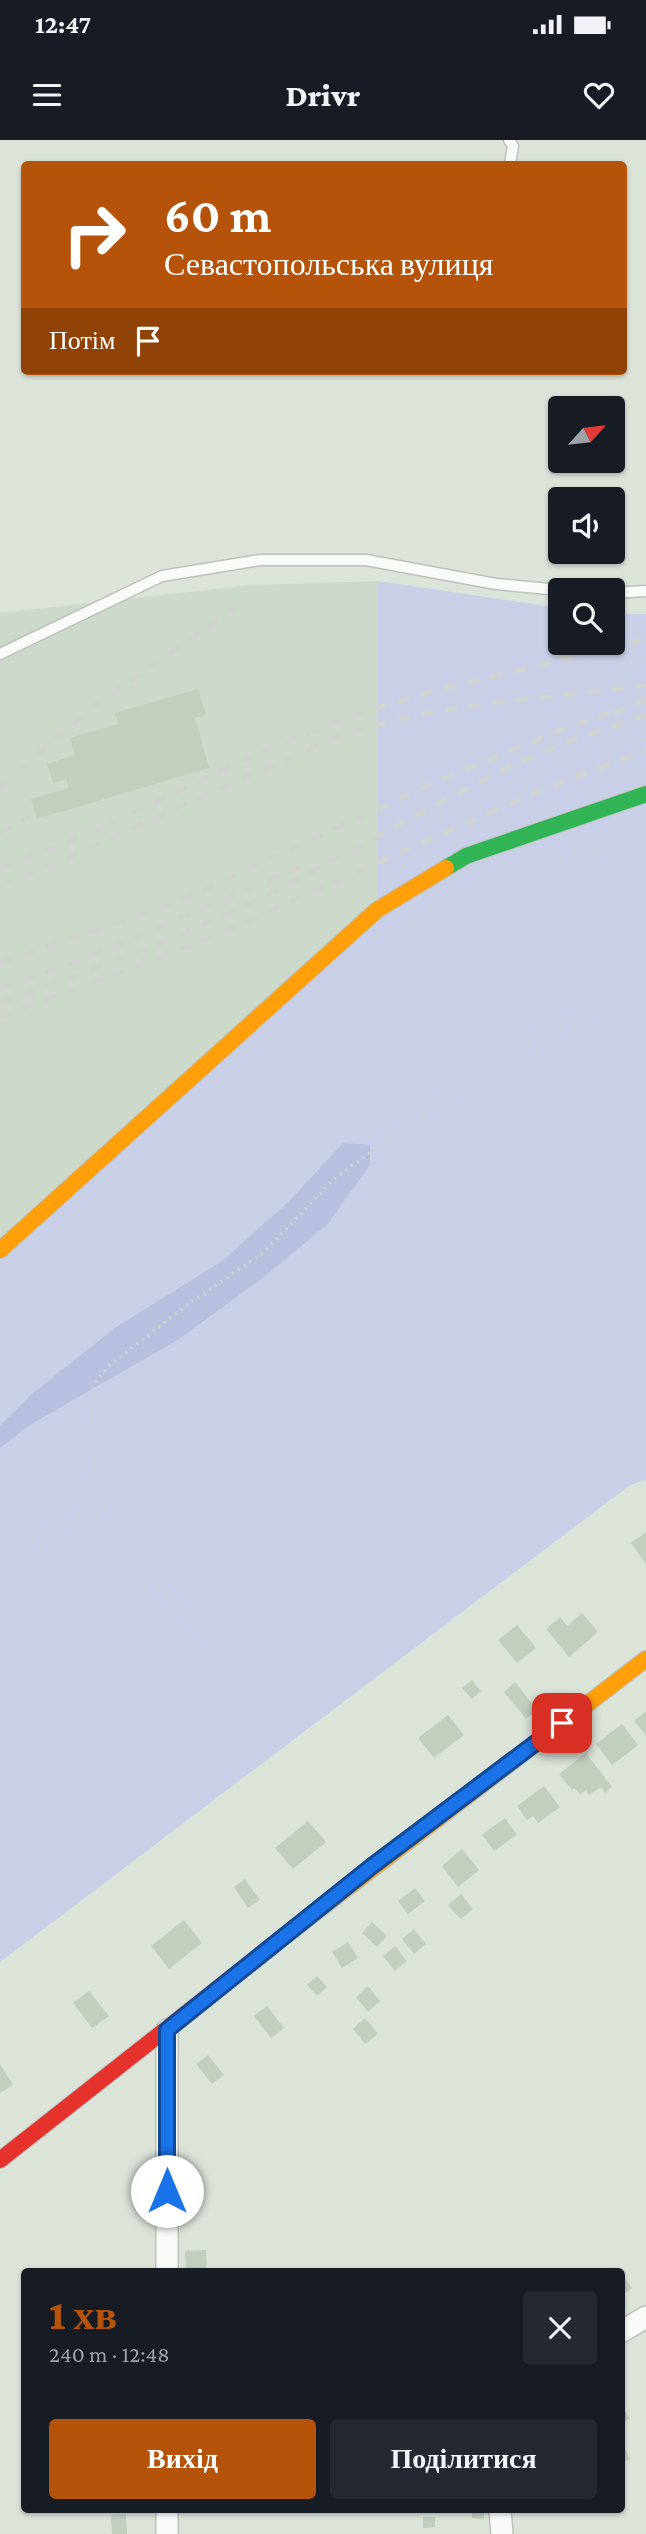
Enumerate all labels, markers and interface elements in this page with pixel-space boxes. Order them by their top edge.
text: 12:47 [35,10,91,39]
icon: menu [28,76,66,114]
icon: heart [580,76,618,114]
text: Drivr [285,77,361,113]
text: 60 m [164,188,271,243]
icon: right [49,189,140,280]
text: Севастопольська вулиця [164,246,493,282]
icon: arrive [129,322,167,360]
text: Потім [49,326,115,355]
north arrow [548,396,625,472]
map controls [548,396,625,655]
button: sound [548,487,625,564]
button: search [548,578,625,655]
pin [532,1693,592,1753]
icon: arrive [543,1704,581,1742]
position arrow [130,2154,204,2228]
text: 1 хв [49,2291,117,2338]
button: close [523,2291,597,2365]
text: 240 m · 12:48 [49,2341,170,2367]
button: Вихід [49,2419,316,2499]
button: Поділитися [330,2419,597,2499]

